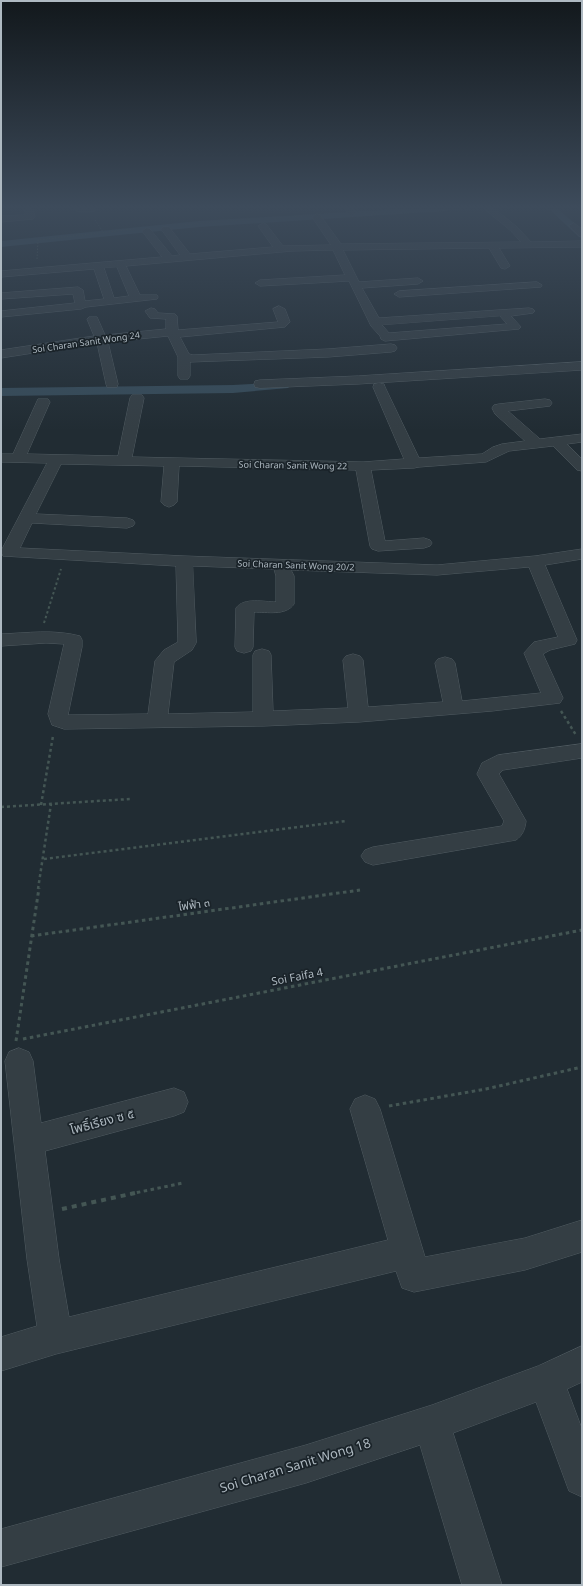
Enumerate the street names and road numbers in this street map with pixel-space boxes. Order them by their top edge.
street label: Soi Charan Sanit Wong 24 [31,328,141,356]
street label: Soi Charan Sanit Wong 22 [239,458,347,472]
street label: Soi Charan Sanit Wong 20/2 [237,556,355,574]
street label: ไฟฟ้า ๓ [176,894,211,914]
street label: Soi Faifa 4 [270,964,325,988]
street label: โพธิ์เรียง ซ ๕ [68,1104,136,1138]
street label: Soi Charan Sanit Wong 18 [217,1433,373,1497]

